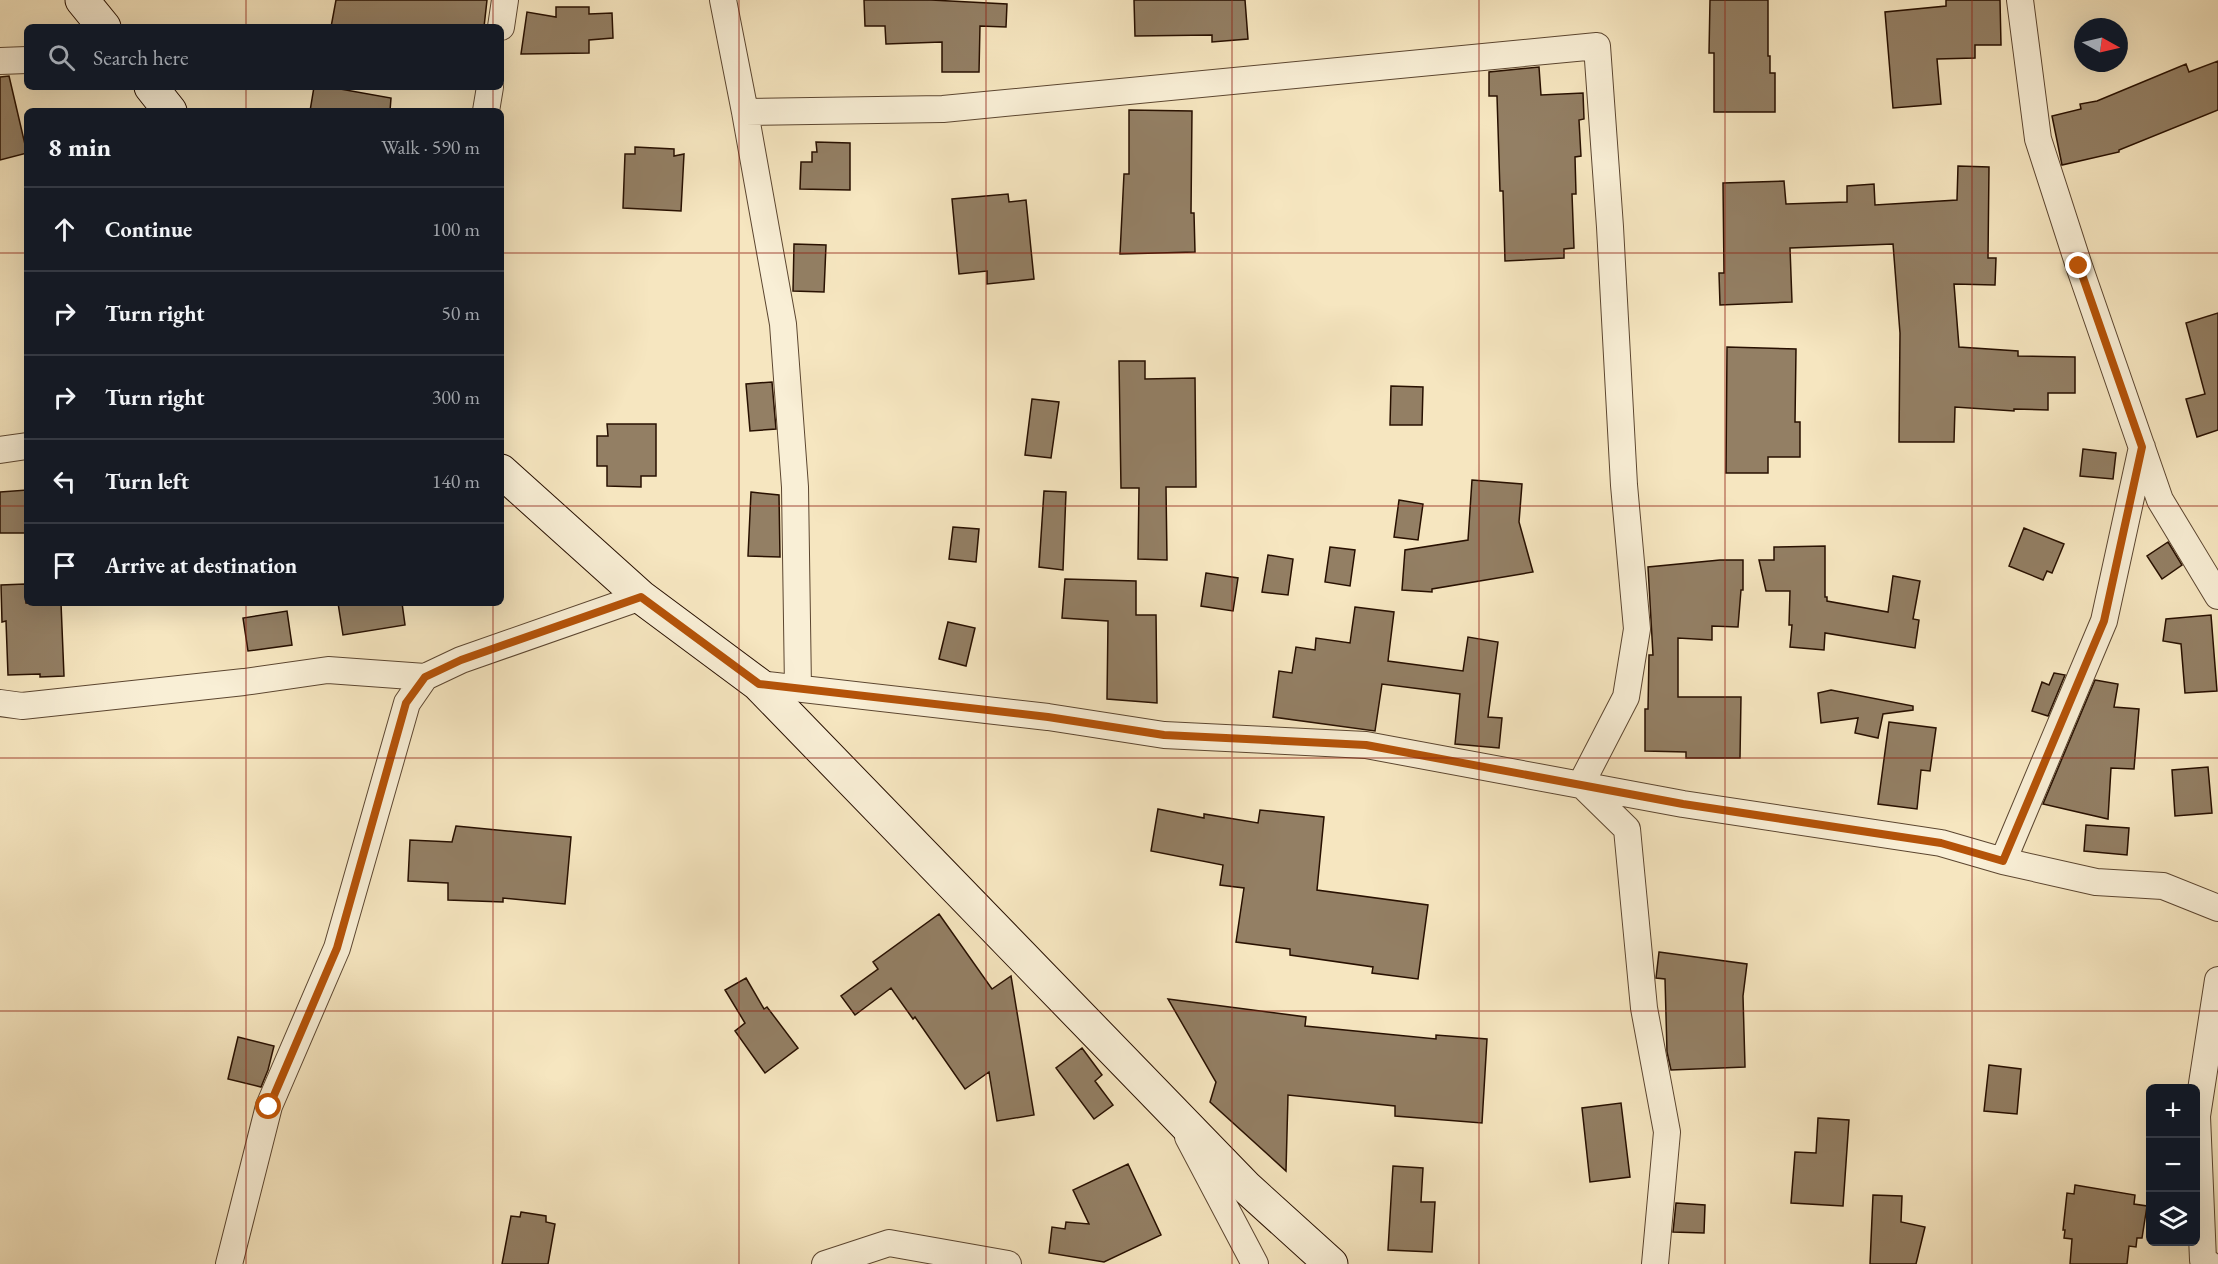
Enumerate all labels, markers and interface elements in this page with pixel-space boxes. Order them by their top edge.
north arrow [2074,18,2128,72]
search box [24,24,504,90]
icon: search [45,41,78,74]
text: Search here [93,43,188,72]
text: 8 min [48,130,111,164]
text: Walk · 590 m [381,134,480,160]
icon: ahead [48,213,81,246]
text: Continue [105,215,192,244]
text: 100 m [432,216,480,242]
route end [2065,252,2091,278]
icon: right [48,297,81,330]
text: Turn right [105,299,204,328]
text: 50 m [441,300,480,326]
icon: right [48,381,81,414]
text: Turn right [105,383,204,412]
text: 300 m [432,384,480,410]
icon: left [48,465,81,498]
text: Turn left [105,467,189,496]
text: 140 m [432,468,480,494]
icon: arrive [48,549,81,582]
text: Arrive at destination [105,551,297,580]
map controls [2146,1084,2200,1246]
button: + [2146,1084,2200,1138]
route start [255,1093,281,1119]
button: − [2146,1138,2200,1192]
button: layers [2146,1192,2200,1246]

